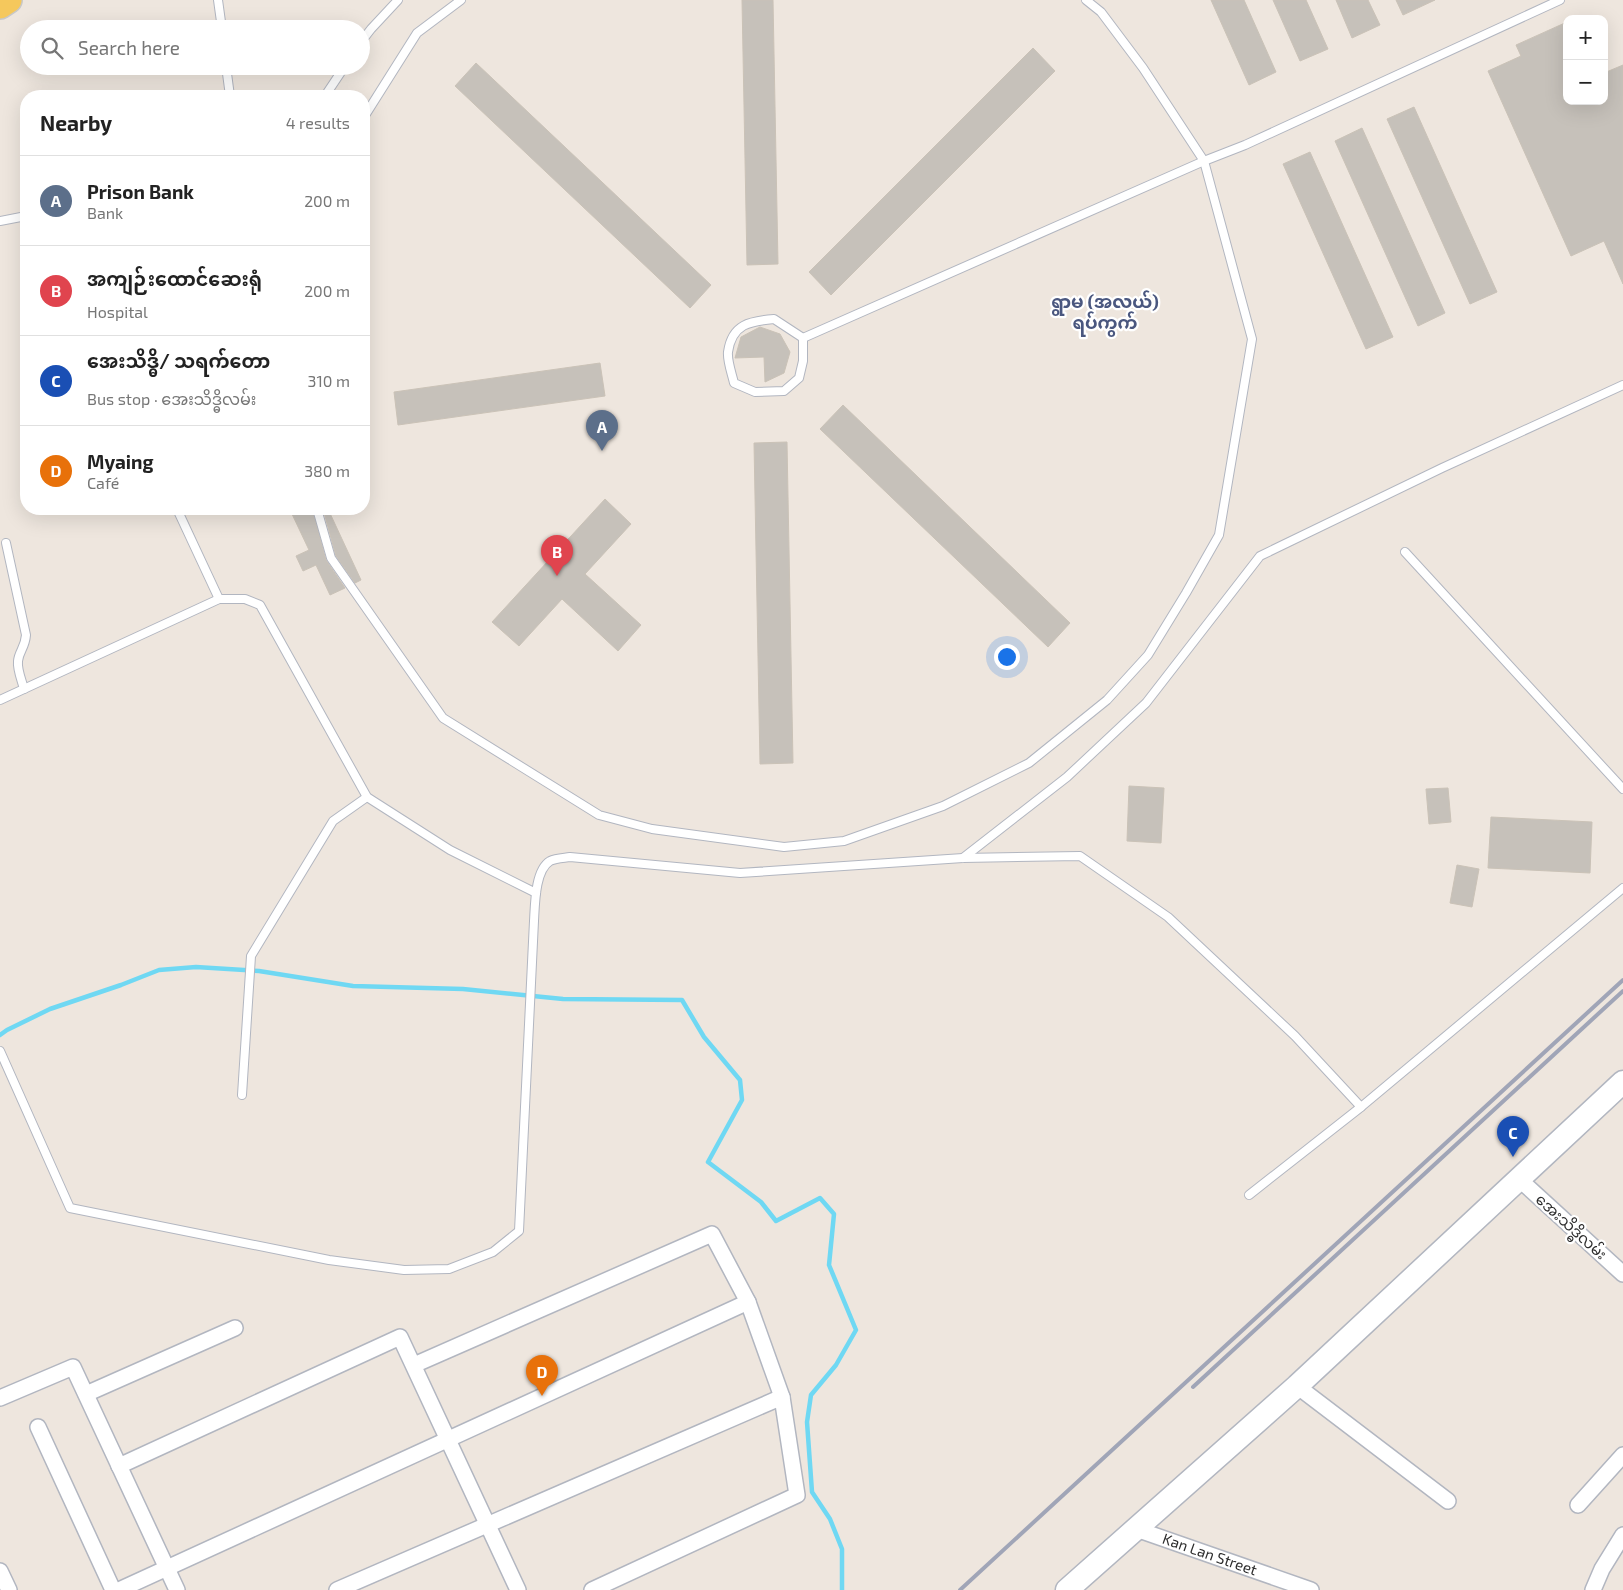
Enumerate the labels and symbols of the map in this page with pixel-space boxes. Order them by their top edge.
district label: ရွာမ (အလယ်) ရပ်ကွက် [1051,290,1159,337]
pin: A [586,410,618,451]
pin: B [541,535,573,576]
your location [994,644,1020,670]
pin: C [1497,1116,1529,1157]
street label: အေးသိဒ္ဓိလမ်း [1530,1190,1611,1266]
pin: D [526,1355,558,1396]
street label: Kan Lan Street [1160,1529,1260,1579]

